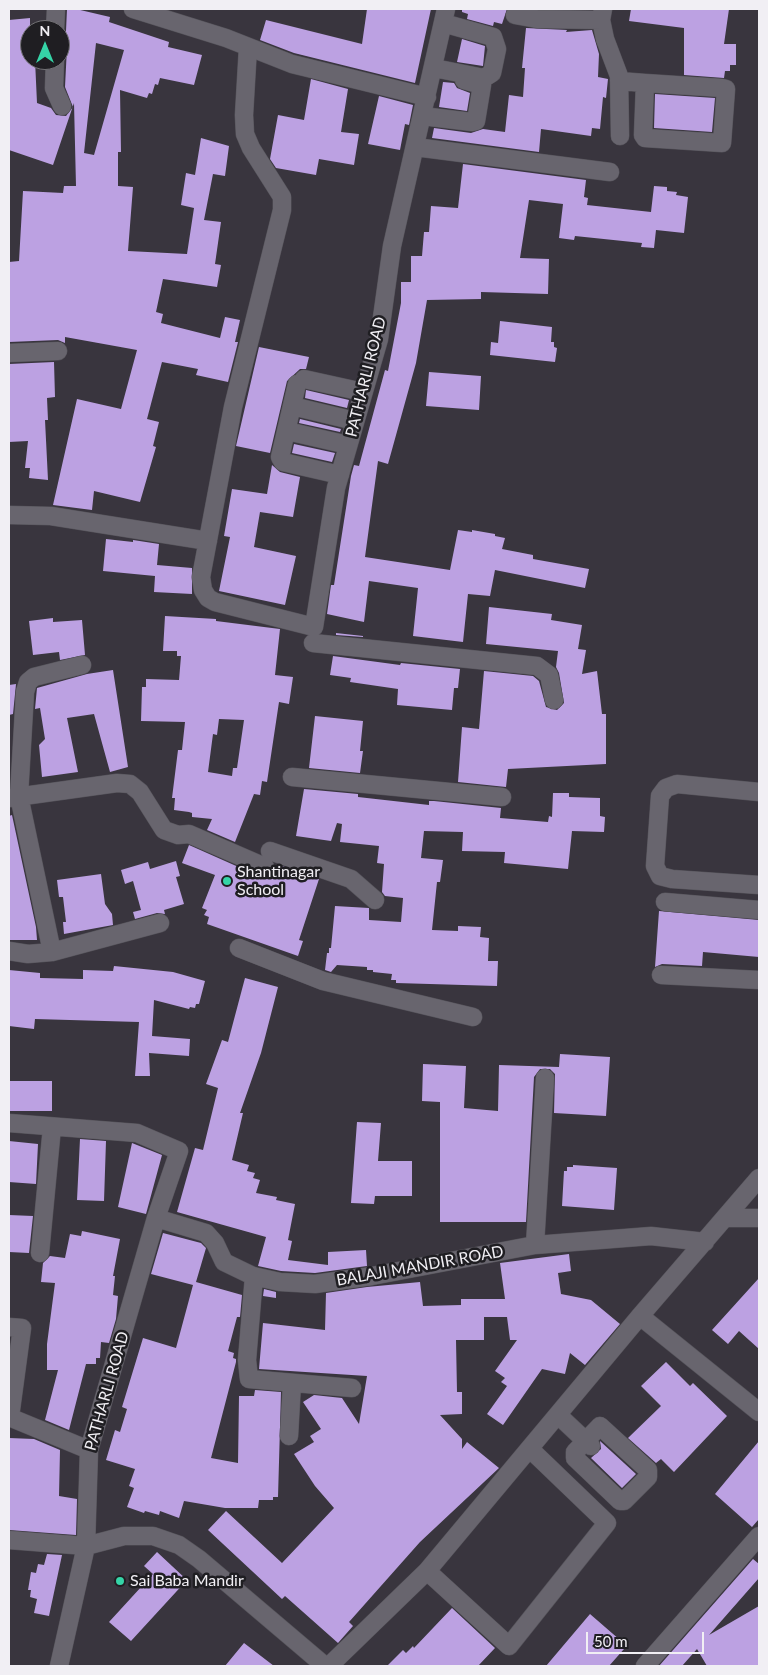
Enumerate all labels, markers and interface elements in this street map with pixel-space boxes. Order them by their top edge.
north arrow [20,20,70,70]
text: N [40,22,50,39]
street label: PATHARLI ROAD [342,315,390,439]
place label: Shantinagar School [237,862,320,900]
marker: Shantinagar School [221,875,233,887]
street label: BALAJI MANDIR ROAD [335,1242,505,1290]
street label: PATHARLI ROAD [81,1329,133,1453]
place label: Sai Baba Mandir [130,1571,244,1591]
marker: Sai Baba Mandir [114,1575,126,1587]
scale bar [588,1622,706,1654]
text: 50 m [594,1632,628,1650]

